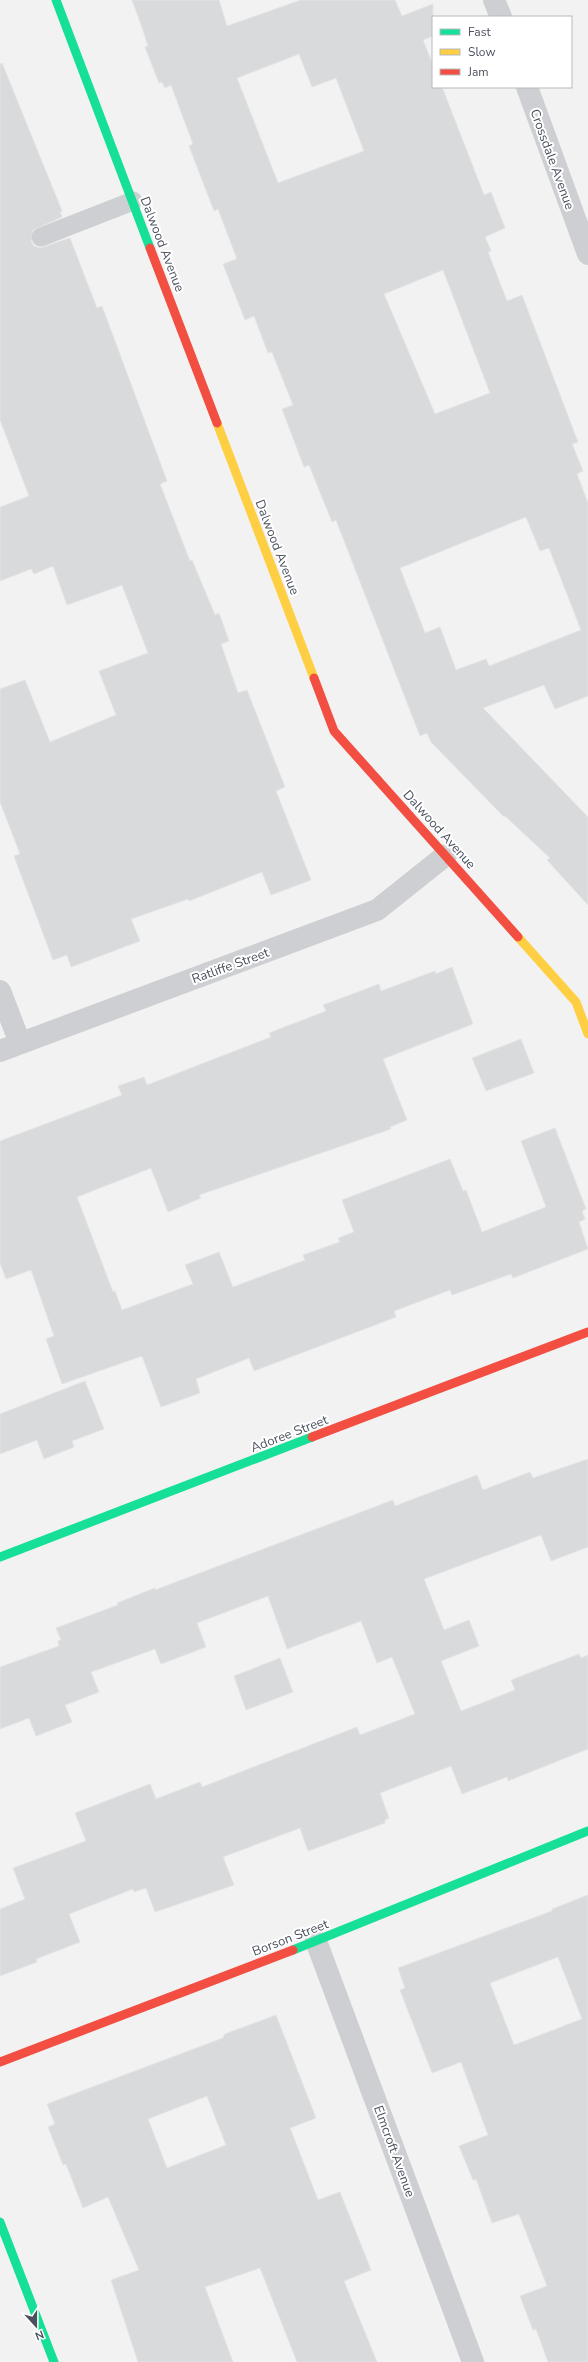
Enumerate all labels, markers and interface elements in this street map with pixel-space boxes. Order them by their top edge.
legend [432,16,572,88]
text: Fast [468,24,491,40]
text: Slow [468,44,496,60]
text: Jam [467,64,489,80]
street label: Crossdale Avenue [526,107,579,212]
street label: Dalwood Avenue [136,194,189,295]
street label: Dalwood Avenue [251,497,304,598]
street label: Dalwood Avenue [399,786,480,873]
street label: Ratliffe Street [189,943,272,988]
street label: Adoree Street [248,1411,331,1457]
street label: Borson Street [250,1915,331,1961]
street label: Elmcroft Avenue [369,2103,419,2200]
north arrow [16,2306,56,2346]
text: N [33,2326,46,2343]

